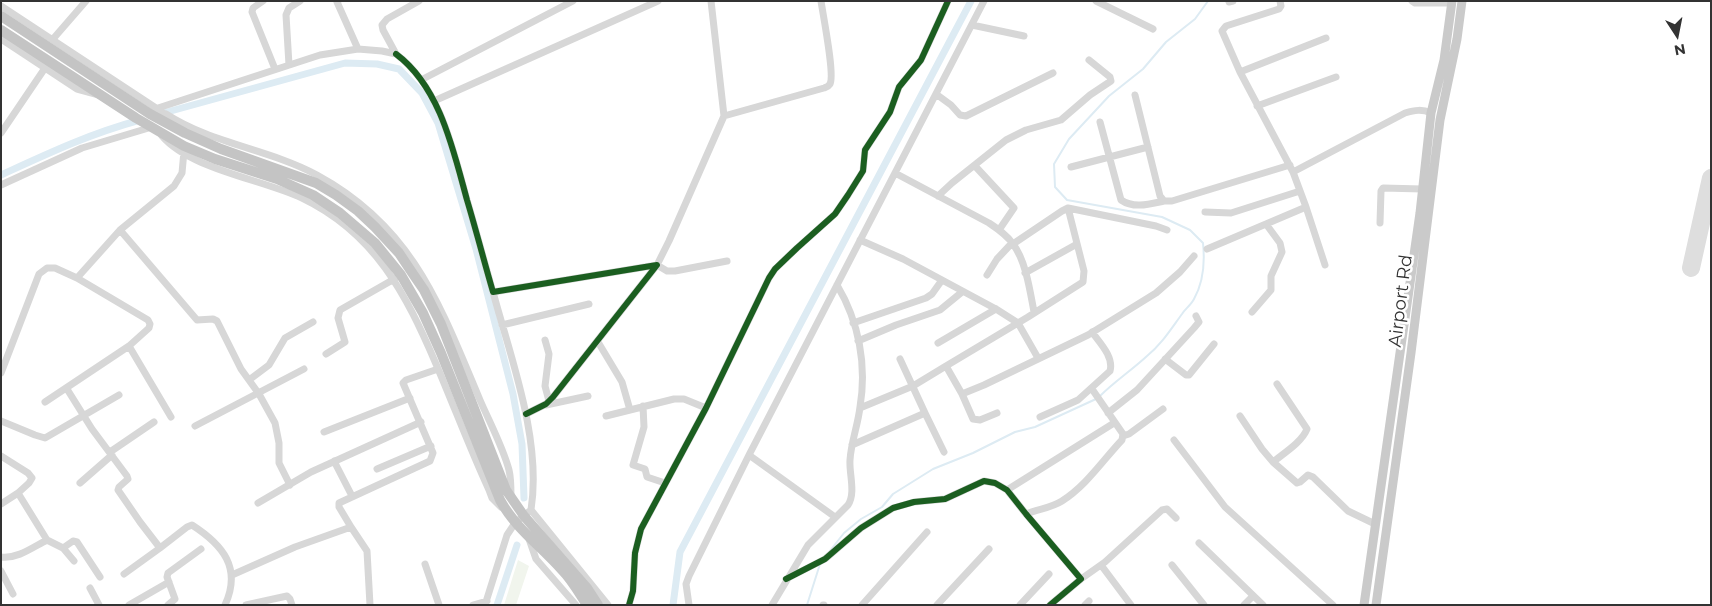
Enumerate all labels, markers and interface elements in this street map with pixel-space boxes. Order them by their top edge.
north arrow [1652,10,1702,60]
text: N [1673,40,1687,60]
street label: Airport Rd [1385,254,1417,348]

